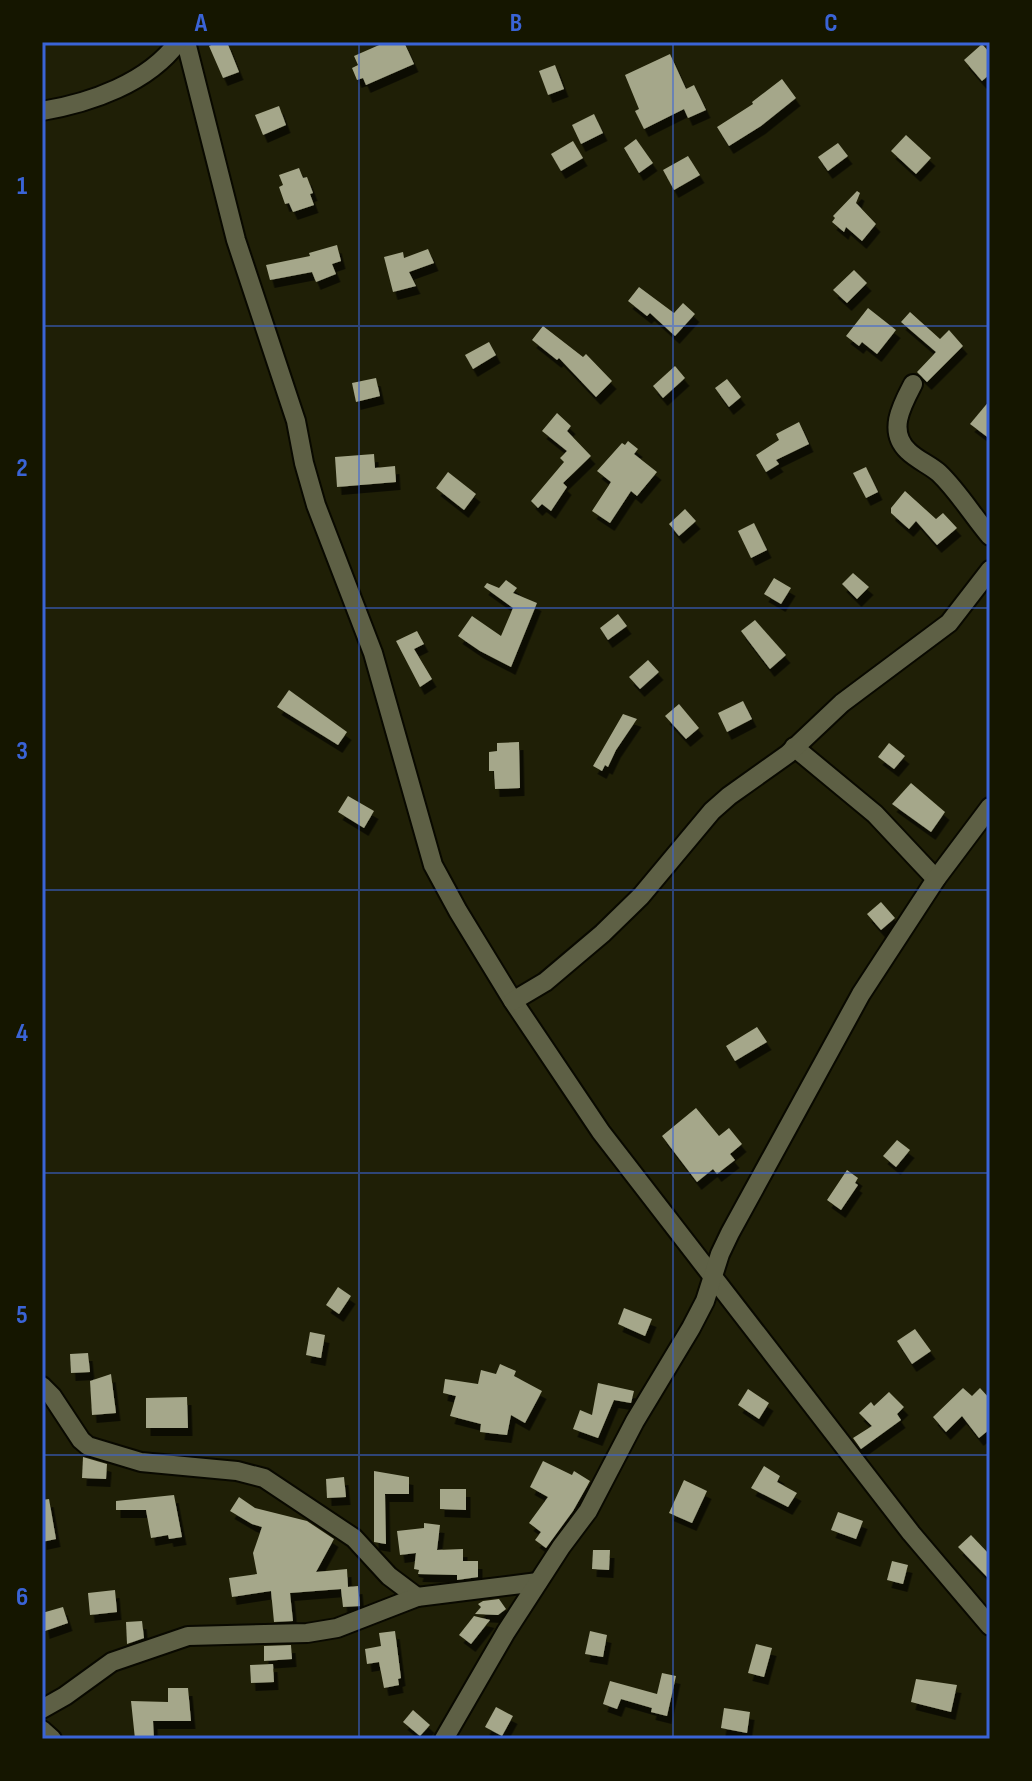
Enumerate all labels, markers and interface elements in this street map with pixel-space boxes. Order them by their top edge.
text: A [194,8,208,39]
text: B [510,8,522,39]
text: C [824,8,838,39]
text: 1 [17,171,27,202]
text: 2 [16,453,28,484]
text: 3 [16,736,28,767]
text: 4 [16,1018,28,1049]
text: 5 [16,1300,28,1331]
text: 6 [16,1582,28,1613]

